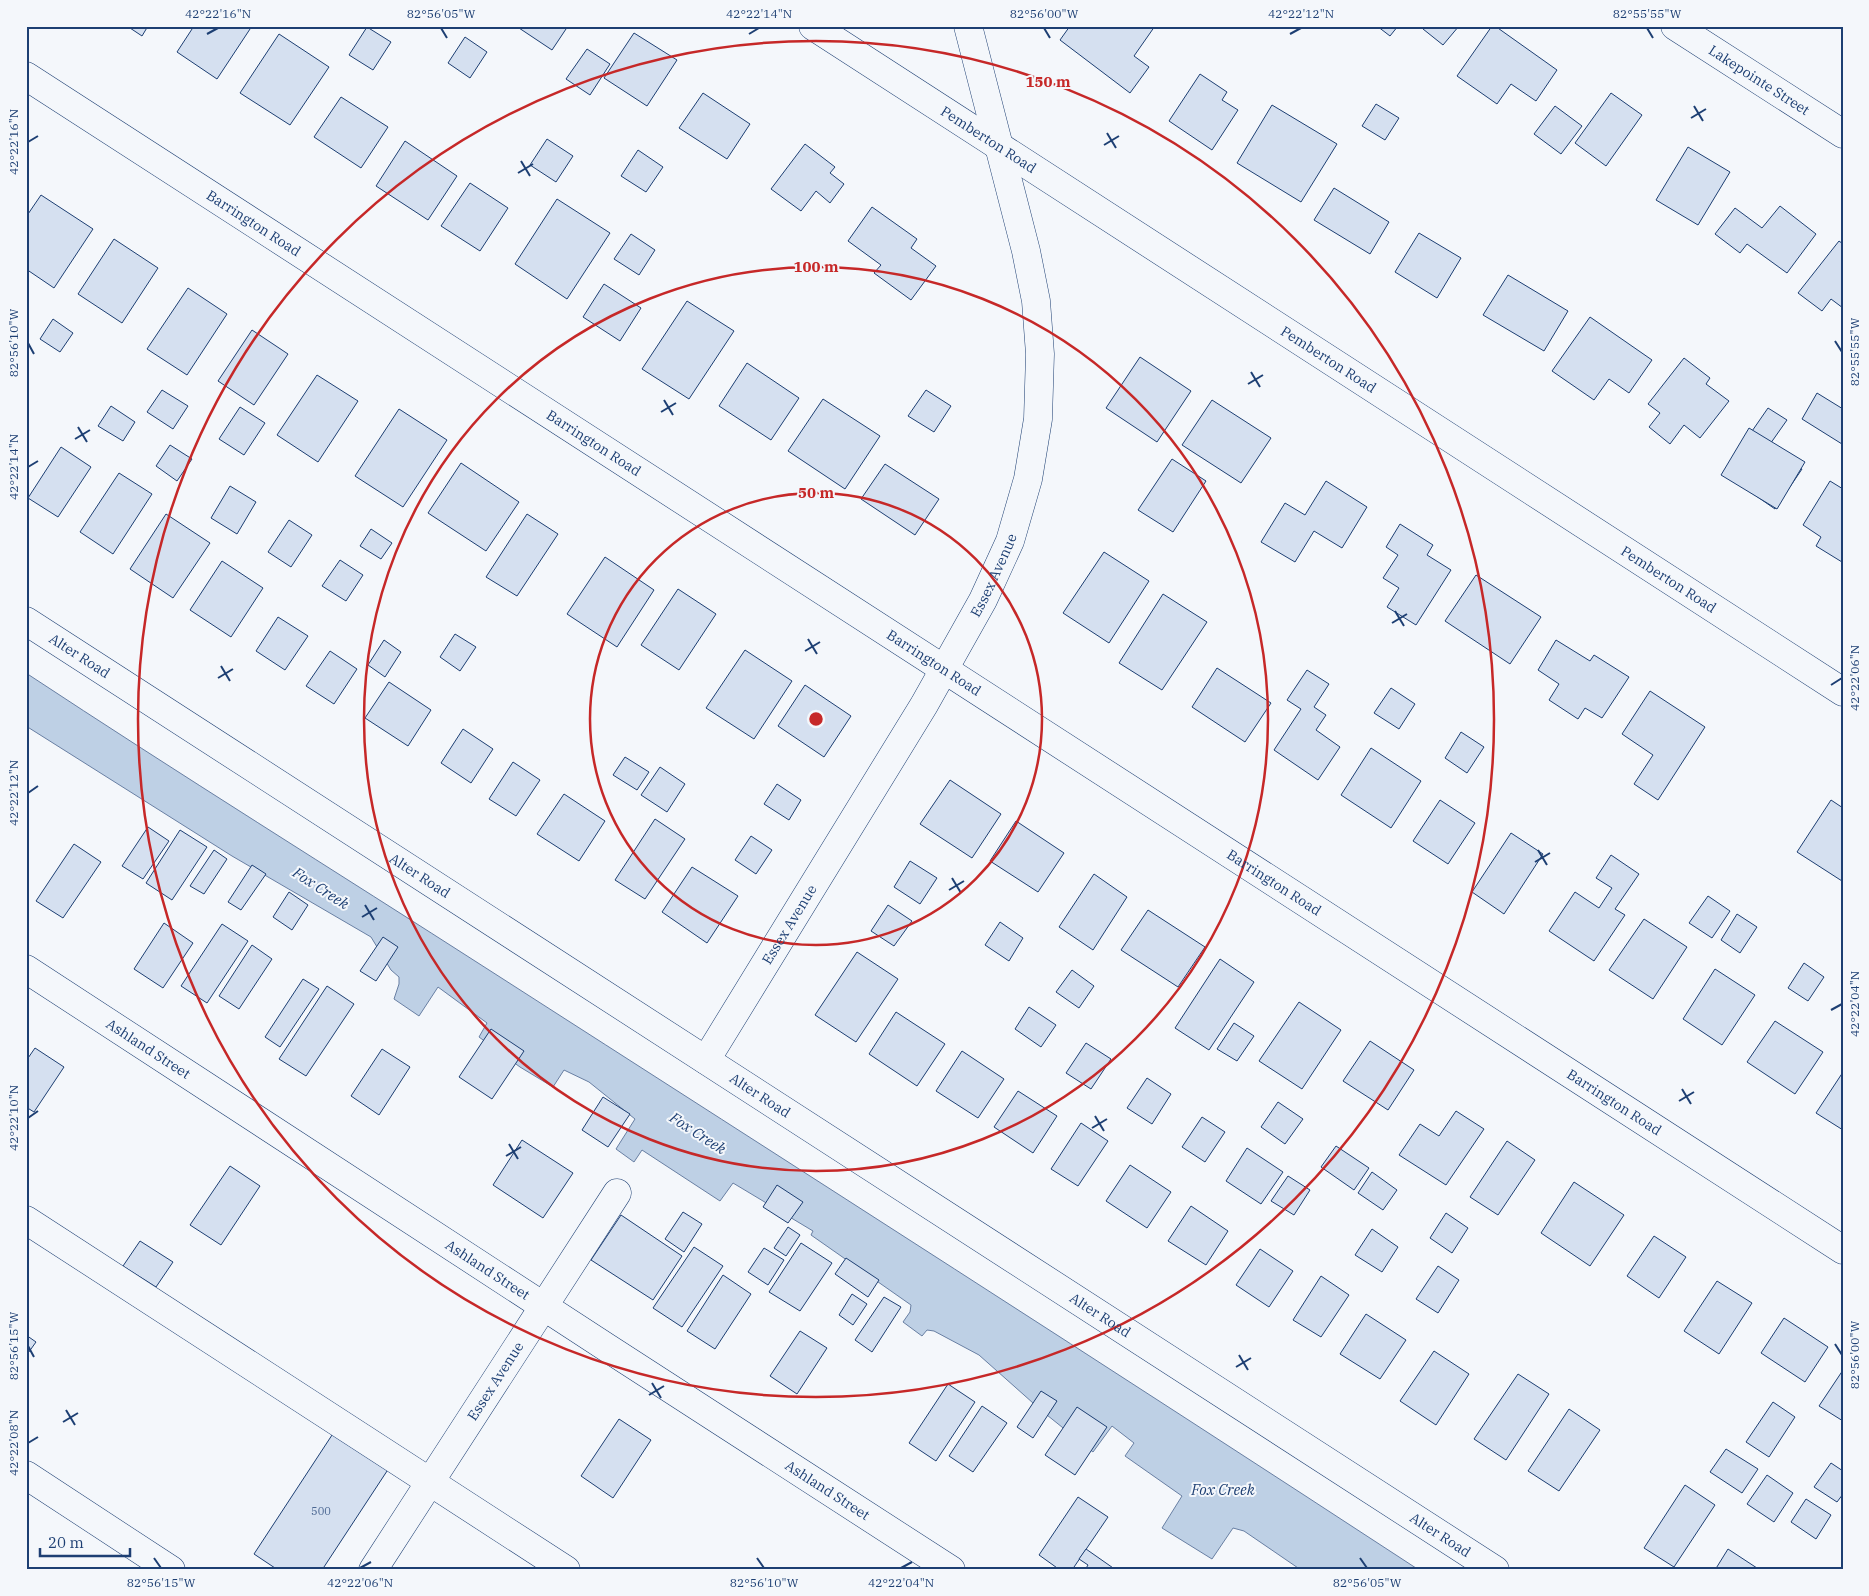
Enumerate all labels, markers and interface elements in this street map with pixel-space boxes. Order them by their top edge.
text: 42°22'16"N [185,6,251,21]
text: 82°56'05"W [407,6,476,21]
text: 42°22'14"N [726,6,792,21]
text: 82°56'00"W [1010,6,1079,21]
text: 42°22'12"N [1268,6,1334,21]
text: 82°55'55"W [1613,6,1682,21]
street label: Lakepointe Street [1705,41,1813,119]
text: 150 m [1025,72,1071,91]
street label: Pemberton Road [937,102,1040,177]
text: 42°22'16"N [6,109,21,175]
street label: Barrington Road [203,186,305,260]
text: 100 m [793,257,839,276]
text: 82°56'10"W [6,308,21,377]
text: 82°55'55"W [1847,317,1862,386]
street label: Pemberton Road [1277,322,1380,397]
street label: Barrington Road [543,406,645,480]
text: 42°22'14"N [6,434,21,500]
text: 50 m [798,483,834,502]
street label: Essex Avenue [966,532,1021,620]
street label: Pemberton Road [1618,542,1720,617]
street label: Barrington Road [883,626,985,700]
street label: Alter Road [46,629,114,682]
text: 42°22'06"N [1847,645,1862,711]
centre of rings [807,710,825,728]
text: 42°22'12"N [6,760,21,826]
street label: Barrington Road [1224,845,1325,920]
street label: Alter Road [386,849,454,902]
water label: Fox Creek [288,862,353,913]
street label: Essex Avenue [758,881,821,968]
text: 42°22'04"N [1847,971,1862,1037]
street label: Ashland Street [103,1015,194,1083]
street label: Barrington Road [1564,1065,1665,1140]
street label: Alter Road [726,1069,794,1122]
text: 42°22'10"N [6,1085,21,1151]
water label: Fox Creek [665,1107,730,1158]
street label: Ashland Street [442,1236,533,1304]
street label: Alter Road [1066,1289,1135,1342]
text: 82°56'15"W [6,1311,21,1380]
text: 82°56'00"W [1847,1320,1862,1389]
street label: Essex Avenue [463,1338,527,1424]
text: 42°22'08"N [6,1410,21,1476]
street label: Ashland Street [782,1456,873,1524]
water label: Fox Creek [1190,1480,1255,1499]
house number: 500 [311,1504,331,1518]
street label: Alter Road [1407,1509,1475,1561]
scale bar [40,1526,130,1558]
text: 20 m [48,1533,84,1552]
text: 82°56'15"W [127,1575,196,1590]
text: 42°22'06"N [327,1575,393,1590]
text: 82°56'10"W [730,1575,799,1590]
text: 42°22'04"N [868,1575,934,1590]
text: 82°56'05"W [1333,1575,1402,1590]

